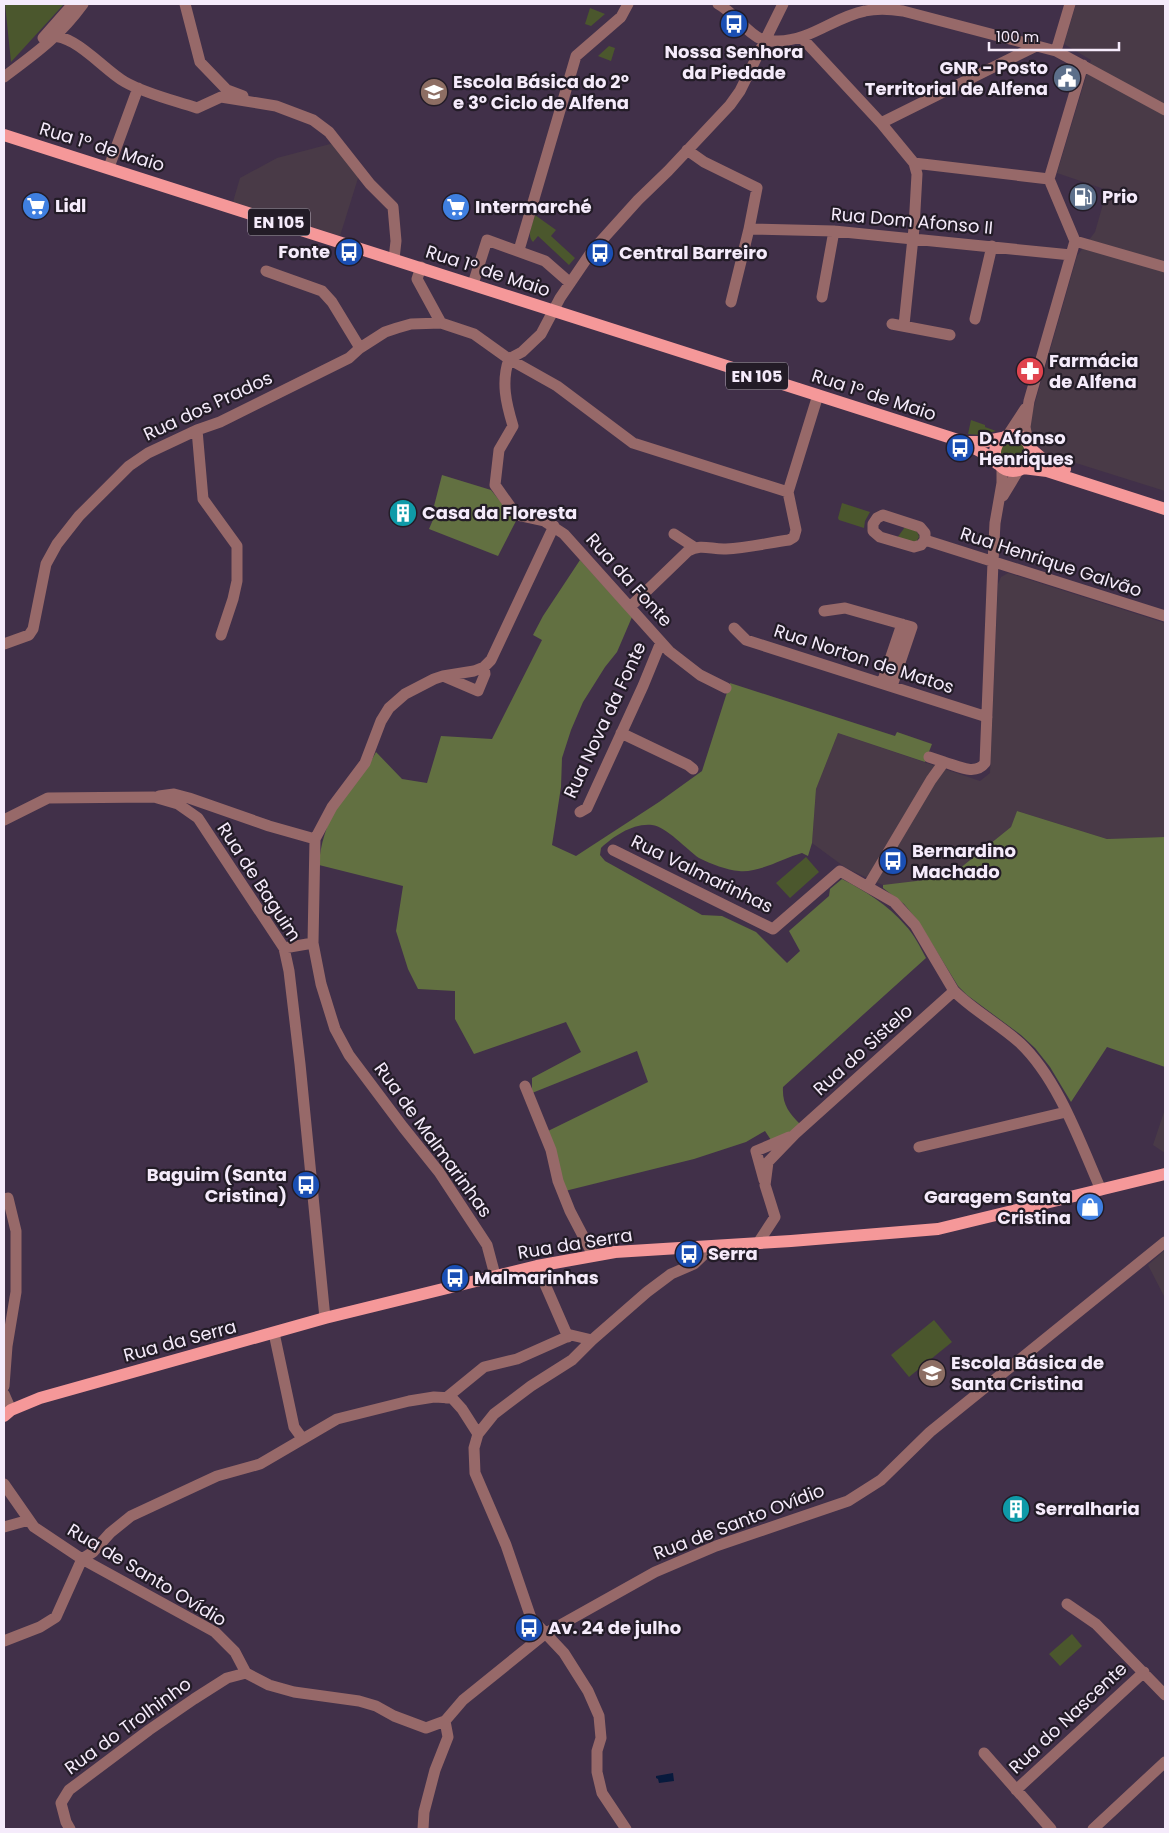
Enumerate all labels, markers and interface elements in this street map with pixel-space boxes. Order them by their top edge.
bus stop icon: Nossa Senhora da Piedade [719,9,749,39]
scale bar [989,20,1119,52]
text: 100 m [996,26,1039,47]
place label: Nossa Senhora da Piedade [665,39,803,85]
place label: GNR - Posto Territorial de Alfena [865,55,1048,101]
public building icon: GNR - Posto Territorial de Alfena [1052,63,1082,93]
place label: Escola Básica do 2º e 3º Ciclo de Alfena [453,69,629,115]
school or university icon: Escola Básica do 2º e 3º Ciclo de Alfena [419,77,449,107]
street label: Rua 1º de Maio [37,116,168,177]
fuel station icon: Prio [1068,182,1098,212]
place label: Prio [1102,184,1138,209]
supermarket icon: Lidl [21,191,51,221]
supermarket icon: Intermarché [441,192,471,222]
place label: Lidl [55,193,86,218]
place label: Intermarché [475,194,592,219]
street label: Rua Dom Afonso II [830,201,994,240]
road number: EN 105 [248,208,310,236]
bus stop icon: Fonte [334,237,364,267]
bus stop icon: Central Barreiro [585,238,615,268]
place label: Fonte [278,239,330,264]
street label: Rua 1º de Maio [423,239,554,302]
place label: Central Barreiro [619,240,767,265]
place label: Farmácia de Alfena [1049,348,1138,394]
pharmacy icon: Farmácia de Alfena [1015,356,1045,386]
road number: EN 105 [726,362,788,390]
street label: Rua 1º de Maio [809,363,940,426]
street label: Rua dos Prados [139,365,276,446]
place label: D. Afonso Henriques [979,425,1074,471]
bus stop icon: D. Afonso Henriques [945,433,975,463]
building icon: Casa da Floresta [388,498,418,528]
place label: Casa da Floresta [422,500,577,525]
street label: Rua Henrique Galvão [957,520,1145,603]
street label: Rua da Fonte [580,527,678,632]
street label: Rua Norton de Matos [771,618,957,699]
street label: Rua Nova da Fonte [557,638,652,802]
street label: Rua de Baguim [212,817,307,946]
street label: Rua Valmarinhas [627,828,777,919]
place label: Bernardino Machado [912,838,1016,884]
bus stop icon: Bernardino Machado [878,846,908,876]
street label: Rua do Sistelo [807,998,918,1101]
street label: Rua de Malmarinhas [369,1057,498,1222]
place label: Baguim (Santa Cristina) [147,1162,287,1208]
bus stop icon: Baguim (Santa Cristina) [291,1170,321,1200]
place label: Garagem Santa Cristina [924,1184,1071,1230]
shop icon: Garagem Santa Cristina [1075,1192,1105,1222]
street label: Rua da Serra [516,1222,634,1265]
bus stop icon: Serra [674,1239,704,1269]
place label: Serra [708,1241,758,1266]
bus stop icon: Malmarinhas [440,1263,470,1293]
place label: Malmarinhas [474,1265,599,1290]
street label: Rua da Serra [121,1313,239,1368]
place label: Escola Básica de Santa Cristina [951,1350,1104,1396]
school or university icon: Escola Básica de Santa Cristina [917,1358,947,1388]
street label: Rua de Santo Ovídio [650,1477,828,1566]
building icon: Serralharia [1001,1494,1031,1524]
place label: Serralharia [1035,1496,1140,1521]
street label: Rua de Santo Ovídio [63,1517,231,1632]
bus stop icon: Av. 24 de julho [514,1613,544,1643]
place label: Av. 24 de julho [548,1615,681,1640]
street label: Rua do Nascente [1003,1656,1132,1779]
street label: Rua do Trolhinho [59,1671,196,1780]

